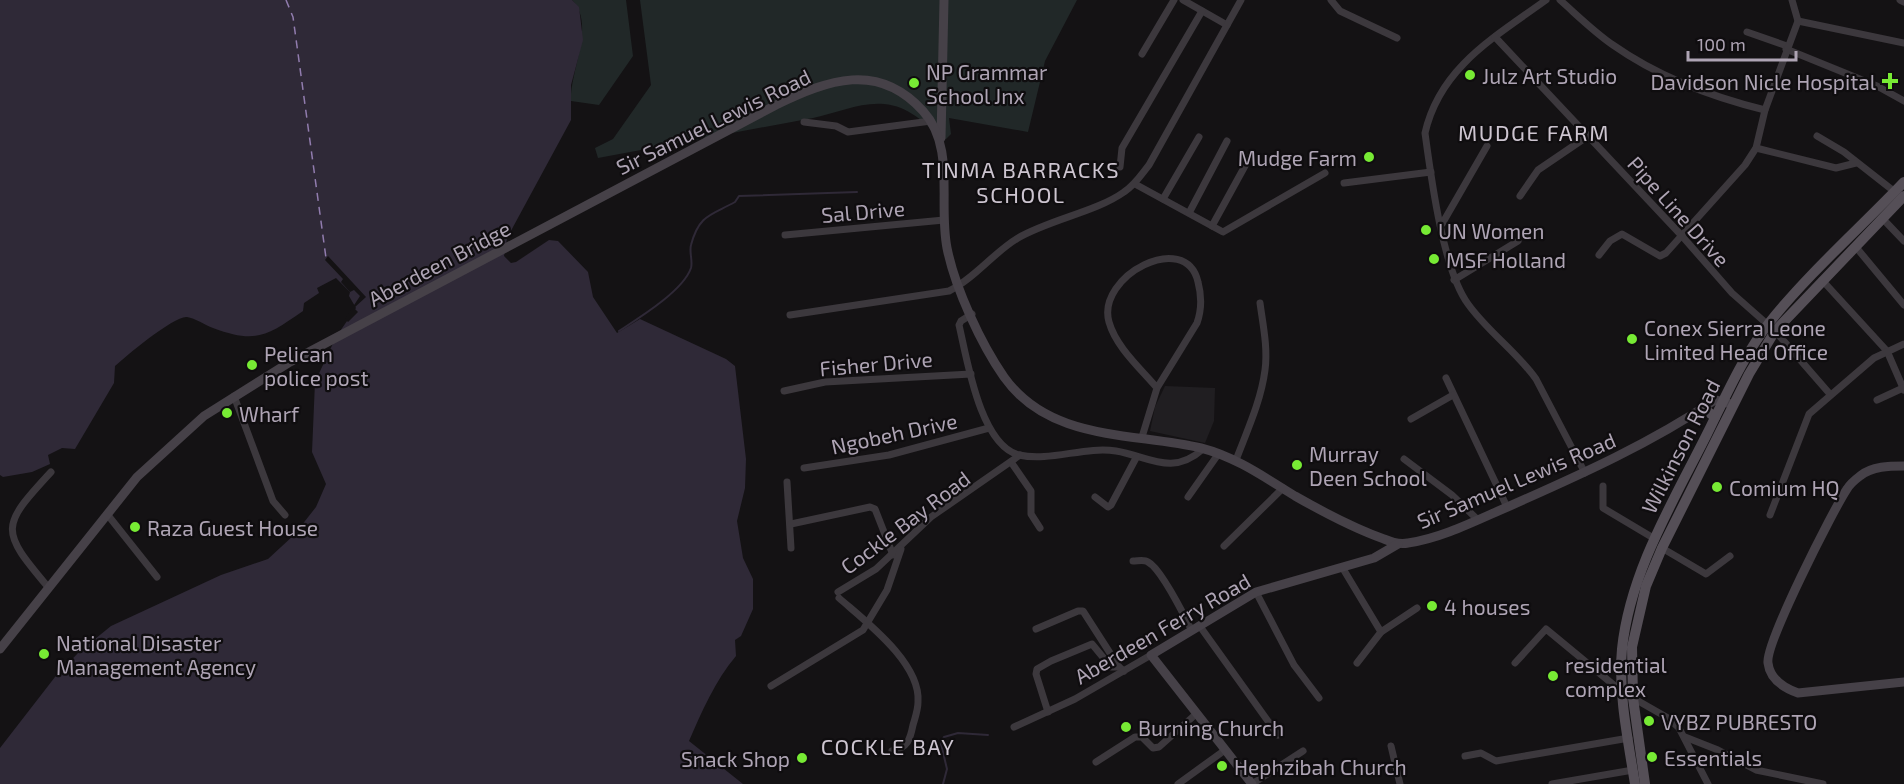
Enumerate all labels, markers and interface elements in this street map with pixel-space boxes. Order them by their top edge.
scale bar [1688,24,1796,62]
text: 100 m [1697,33,1746,55]
place label: NP Grammar School Jnx [926,59,1048,108]
street label: Sir Samuel Lewis Road [612,63,814,179]
place label: Julz Art Studio [1482,63,1617,88]
marker: Julz Art Studio [1463,68,1477,82]
place label: Davidson Nicle Hospital [1650,69,1877,94]
marker: Davidson Nicle Hospital [1881,72,1899,90]
marker: NP Grammar School Jnx [907,76,921,90]
district label: MUDGE FARM [1458,119,1610,145]
place label: Mudge Farm [1238,145,1357,170]
marker: Mudge Farm [1362,150,1376,164]
street label: Pipe Line Drive [1623,151,1735,271]
district label: TINMA BARRACKS SCHOOL [922,156,1120,207]
street label: Sal Drive [820,195,906,227]
street label: Aberdeen Bridge [364,215,514,311]
place label: UN Women [1438,218,1545,243]
marker: UN Women [1419,223,1433,237]
place label: MSF Holland [1446,247,1566,272]
marker: MSF Holland [1427,252,1441,266]
place label: Conex Sierra Leone Limited Head Office [1644,315,1828,364]
marker: Conex Sierra Leone Limited Head Office [1625,332,1639,346]
place label: Pelican police post [264,341,368,390]
street label: Fisher Drive [819,346,933,380]
marker: Pelican police post [245,358,259,372]
street label: Wilkinson Road [1635,375,1725,517]
place label: Wharf [239,401,300,426]
marker: Wharf [220,406,234,420]
street label: Ngobeh Drive [829,407,959,459]
street label: Sir Samuel Lewis Road [1413,427,1619,533]
place label: Murray Deen School [1309,441,1427,490]
marker: Murray Deen School [1290,458,1304,472]
street label: Cockle Bay Road [835,465,975,579]
place label: Comium HQ [1729,475,1840,501]
marker: Comium HQ [1710,480,1724,494]
place label: Raza Guest House [147,515,318,540]
marker: Raza Guest House [128,520,142,534]
street label: Aberdeen Ferry Road [1070,567,1254,689]
place label: 4 houses [1444,594,1530,619]
marker: 4 houses [1425,599,1439,613]
place label: National Disaster Management Agency [56,630,256,679]
marker: National Disaster Management Agency [37,647,51,661]
place label: residential complex [1565,652,1668,701]
marker: residential complex [1546,669,1560,683]
place label: VYBZ PUBRESTO [1661,709,1817,734]
marker: VYBZ PUBRESTO [1642,714,1656,728]
place label: Burning Church [1138,715,1284,740]
marker: Burning Church [1119,720,1133,734]
district label: COCKLE BAY [821,733,955,759]
place label: Essentials [1664,745,1762,770]
place label: Snack Shop [681,746,790,771]
marker: Essentials [1645,750,1659,764]
marker: Snack Shop [795,751,809,765]
place label: Hephzibah Church [1234,754,1407,779]
marker: Hephzibah Church [1215,759,1229,773]

